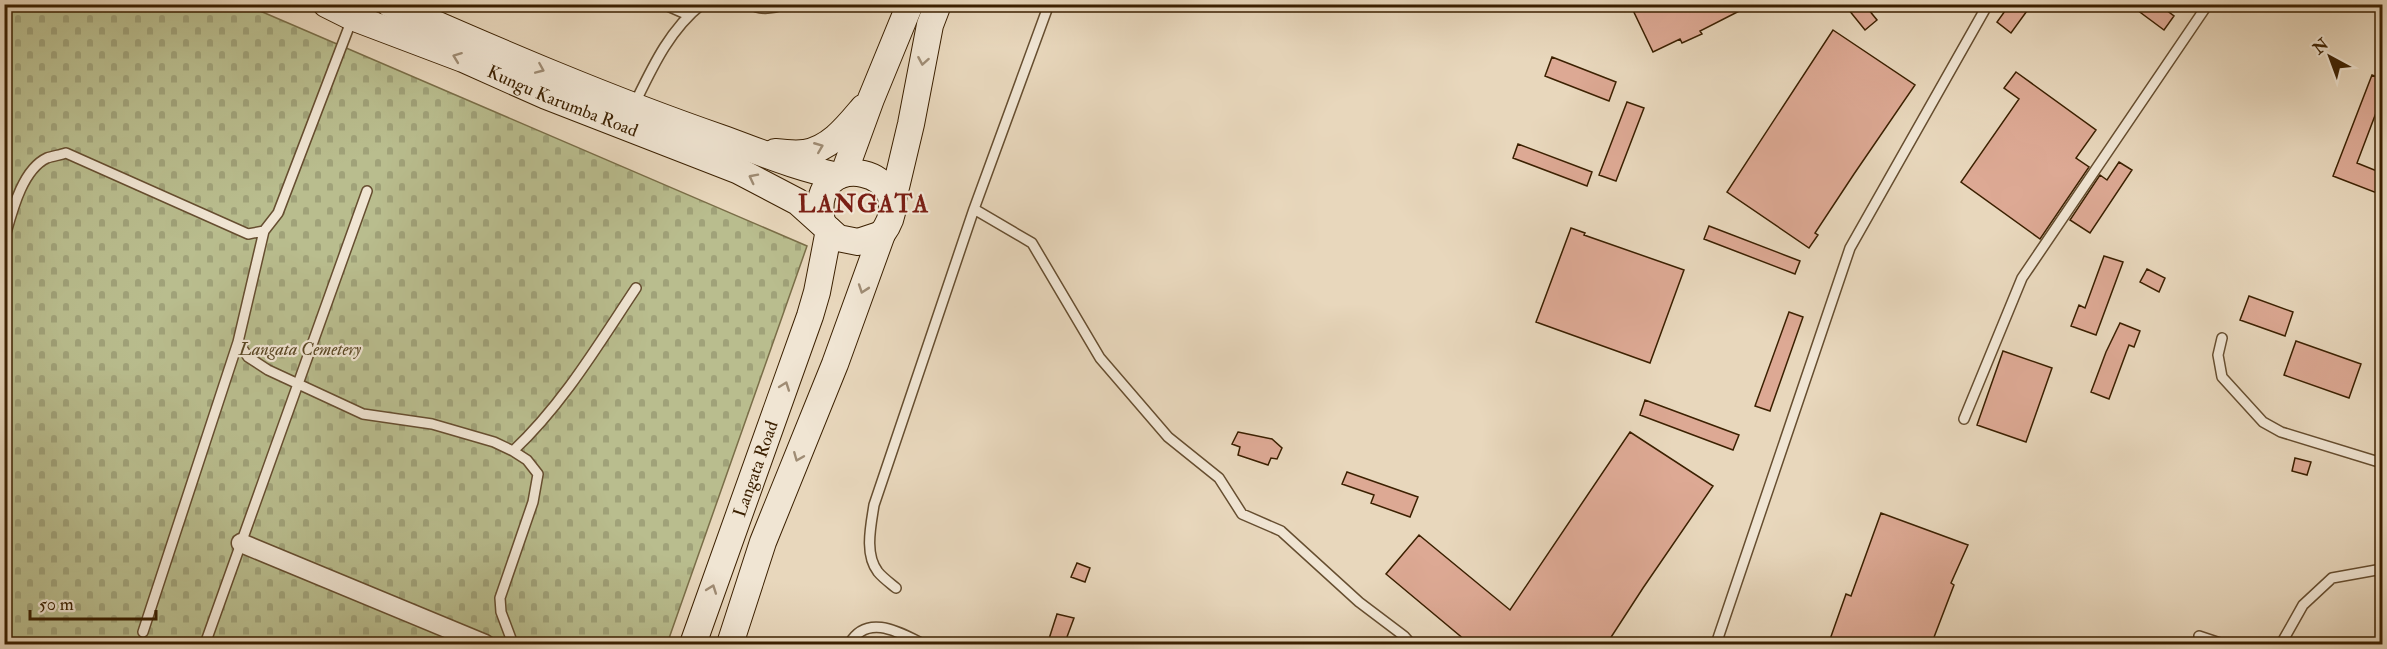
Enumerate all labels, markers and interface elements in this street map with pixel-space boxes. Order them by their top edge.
north arrow [2300,27,2360,87]
text: N [2308,34,2333,59]
one-way arrow [453,52,464,64]
one-way arrow [917,56,930,66]
street label: Kungu Karumba Road [484,60,641,143]
one-way arrow [534,62,545,74]
one-way arrow [813,142,824,154]
one-way arrow [749,174,759,185]
district label: LANGATA [798,189,930,220]
one-way arrow [857,283,870,294]
park label: Langata Cemetery [238,338,362,361]
one-way arrow [778,381,791,392]
street label: Langata Road [728,418,784,520]
one-way arrow [793,451,805,462]
scale bar [30,583,156,621]
one-way arrow [705,585,718,595]
text: 50 m [39,593,74,616]

